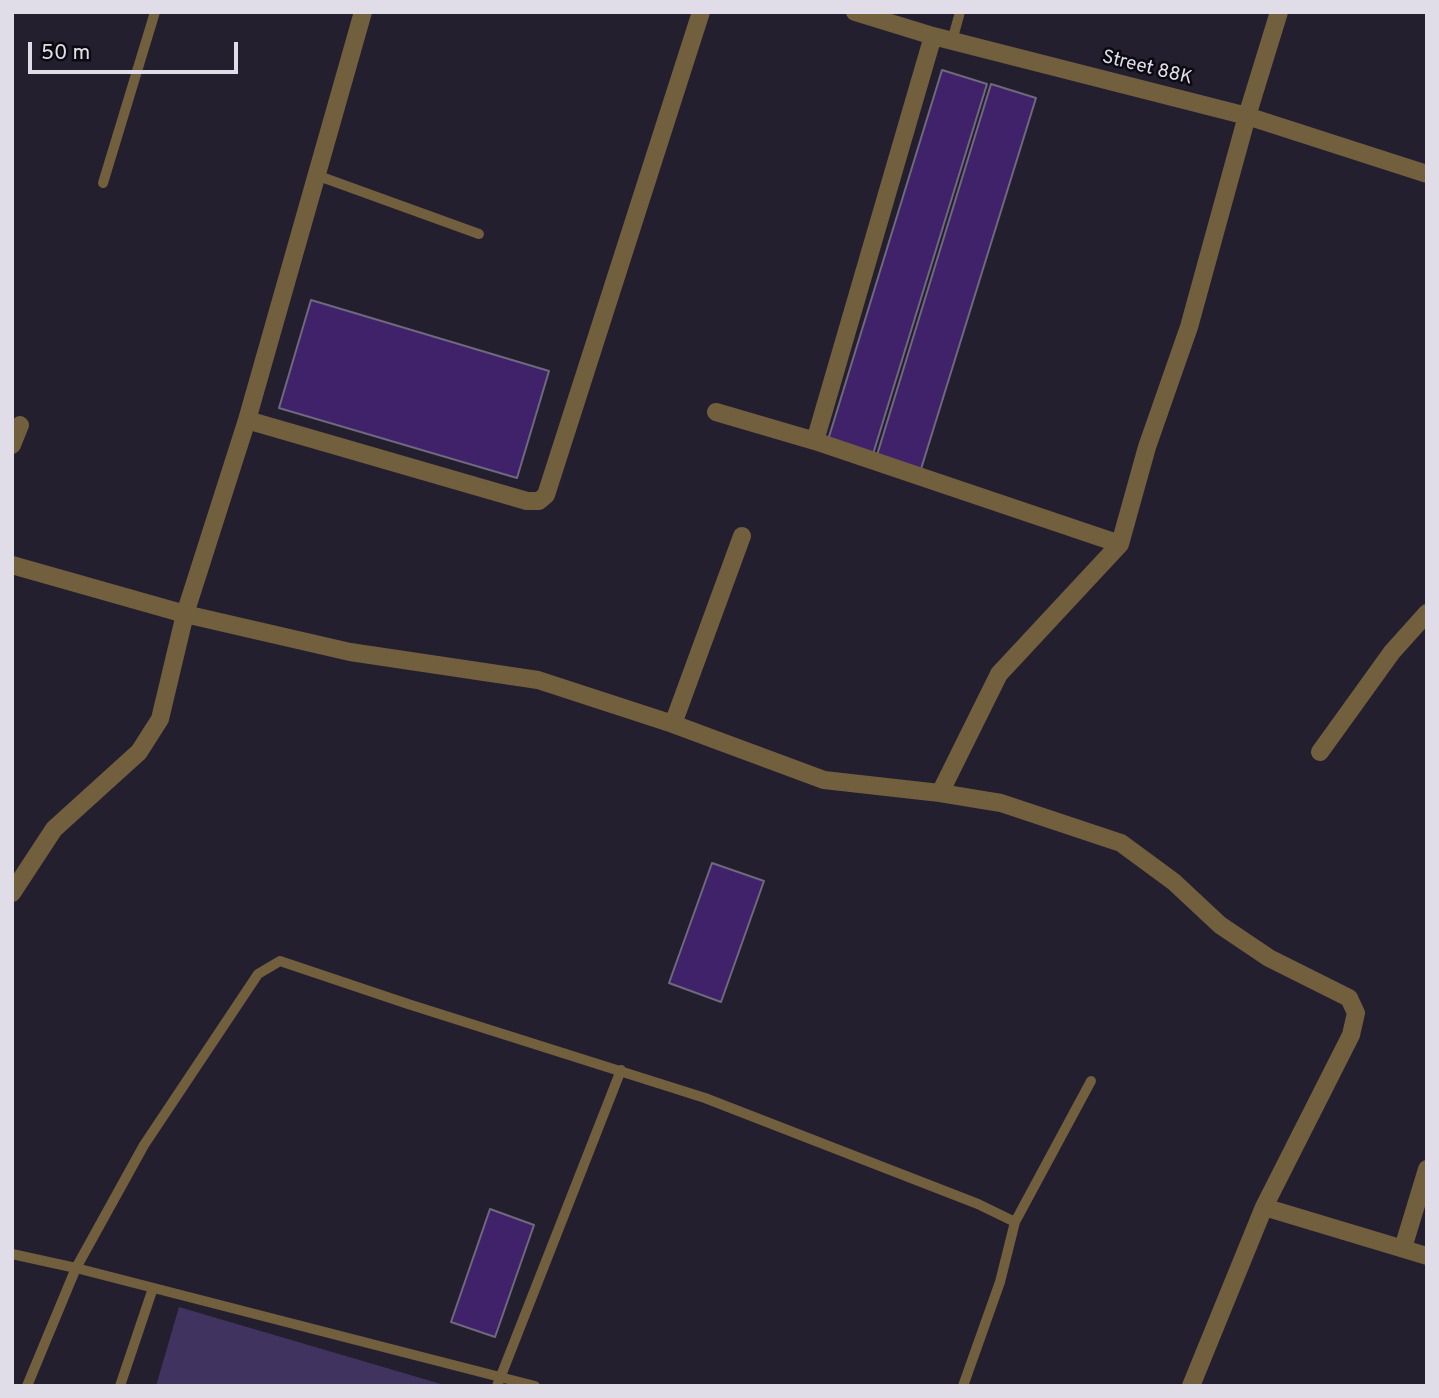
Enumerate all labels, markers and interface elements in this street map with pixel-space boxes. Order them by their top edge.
scale bar [32,28,242,72]
text: 50 m [41,40,90,67]
street label: Street 88K [1099,47,1195,91]

